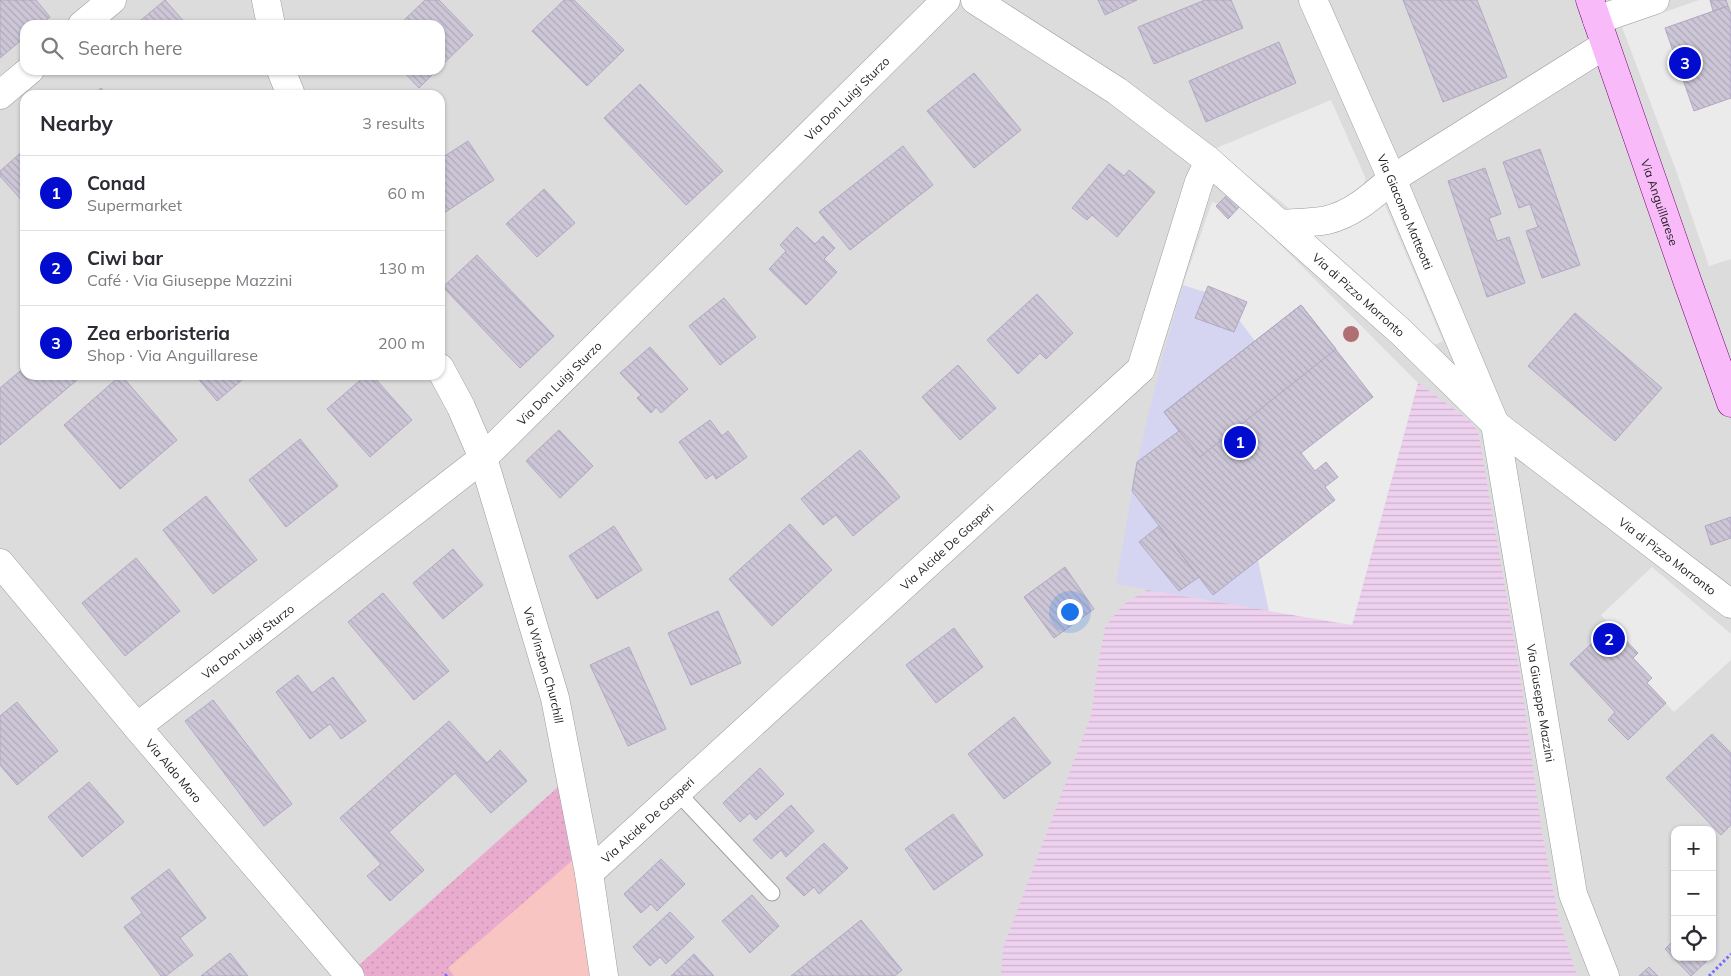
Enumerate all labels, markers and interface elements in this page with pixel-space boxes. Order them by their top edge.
search box [20,20,445,75]
icon: search [38,34,66,62]
text: Search here [78,36,182,60]
pin: 3 [1669,44,1701,82]
street label: Via Don Luigi Sturzo [801,53,892,143]
text: Nearby [40,110,113,136]
text: 3 results [362,113,425,133]
street label: Via Giacomo Matteotti [1374,152,1437,272]
street label: Via Anguillarese [1638,157,1682,248]
text: Conad [87,171,146,195]
text: 1 [51,183,61,203]
text: 60 m [388,183,425,203]
text: Supermarket [87,195,182,215]
text: Ciwi bar [87,246,163,270]
street label: Via di Pizzo Morronto [1310,249,1408,340]
text: 2 [51,258,61,278]
text: 130 m [378,258,425,278]
text: Café · Via Giuseppe Mazzini [87,270,292,290]
text: Zea erboristeria [87,321,230,345]
text: 3 [51,333,61,353]
text: 200 m [378,333,425,353]
street label: Via Don Luigi Sturzo [513,338,604,428]
text: Shop · Via Anguillarese [87,345,258,365]
pin: 1 [1224,423,1256,461]
street label: Via Alcide De Gasperi [897,500,996,593]
street label: Via di Pizzo Morronto [1616,514,1719,598]
your location [1057,599,1083,625]
street label: Via Don Luigi Sturzo [198,600,297,682]
street label: Via Winston Churchill [521,605,567,725]
pin: 2 [1593,620,1625,658]
street label: Via Giuseppe Mazzini [1524,643,1558,763]
street label: Via Aldo Moro [143,736,206,805]
street label: Via Alcide De Gasperi [598,773,697,866]
map controls [1671,826,1716,961]
button: + [1671,826,1716,871]
button: − [1671,871,1716,916]
button: locate [1671,916,1716,961]

